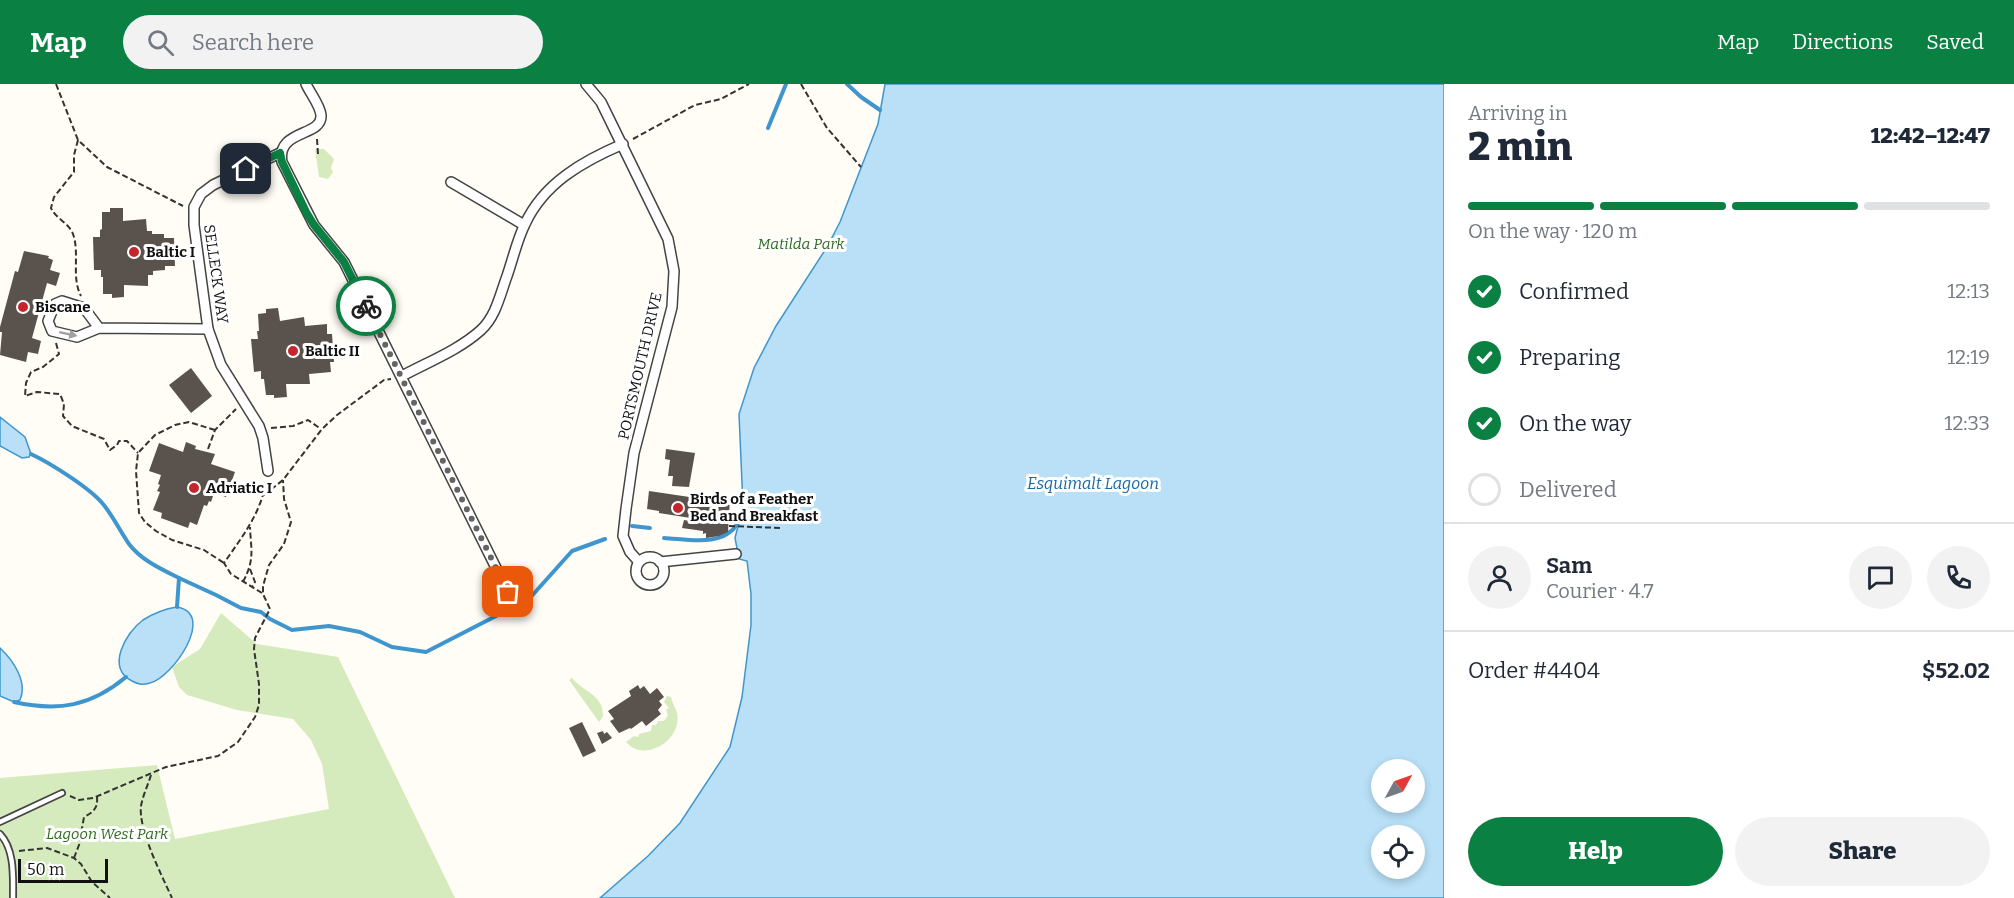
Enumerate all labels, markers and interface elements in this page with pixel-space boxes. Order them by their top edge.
search box [123,15,543,69]
text: Map [30,26,87,59]
icon: search [144,26,177,59]
text: Search here [192,29,314,56]
text: Map [1717,29,1759,55]
text: Directions [1792,29,1893,55]
text: Saved [1926,29,1984,55]
text: Arriving in [1468,101,1567,125]
text: 12:42–12:47 [1871,122,1990,149]
text: 2 min [1468,124,1572,170]
pin [220,143,271,194]
icon: home [229,152,262,185]
text: On the way · 120 m [1468,219,1637,243]
street label: SELLECK WAY [200,223,232,325]
park label: Matilda Park [757,235,845,253]
place label: Baltic I [146,243,195,261]
marker: Baltic I [127,245,141,259]
icon: check [1468,275,1501,308]
courier [336,276,396,336]
text: Confirmed [1519,278,1629,305]
text: 12:13 [1947,279,1990,303]
icon: bike [350,290,383,323]
street label: PORTSMOUTH DRIVE [614,291,666,441]
place label: Biscane [35,298,90,316]
marker: Biscane [16,300,30,314]
one-way arrow [58,330,77,340]
icon: check [1468,341,1501,374]
place label: Baltic II [305,342,360,360]
marker: Baltic II [286,344,300,358]
text: Preparing [1519,344,1621,371]
text: 12:19 [1947,345,1990,369]
icon: check [1468,407,1501,440]
text: On the way [1519,410,1631,437]
text: 12:33 [1944,411,1990,435]
water label: Esquimalt Lagoon [1027,474,1159,493]
text: Delivered [1519,476,1617,503]
place label: Adriatic I [206,479,272,497]
marker: Adriatic I [187,481,201,495]
place label: Birds of a Feather Bed and Breakfast [690,490,818,525]
marker: Birds of a Feather Bed and Breakfast [671,501,685,515]
button: person [1468,546,1531,609]
button: chat [1849,546,1912,609]
button: phone [1927,546,1990,609]
text: Sam [1546,552,1592,579]
pin [482,566,533,617]
icon: bag [491,575,524,608]
text: Courier · 4.7 [1546,579,1654,603]
text: Order #4404 [1468,657,1600,684]
text: $52.02 [1922,657,1990,684]
north arrow [1371,759,1425,813]
map controls [1371,759,1425,879]
button: Help [1468,817,1723,886]
button: Share [1735,817,1990,886]
park label: Lagoon West Park [46,825,169,843]
button: locate [1371,825,1425,879]
scale bar [18,856,108,884]
text: 50 m [27,860,64,879]

